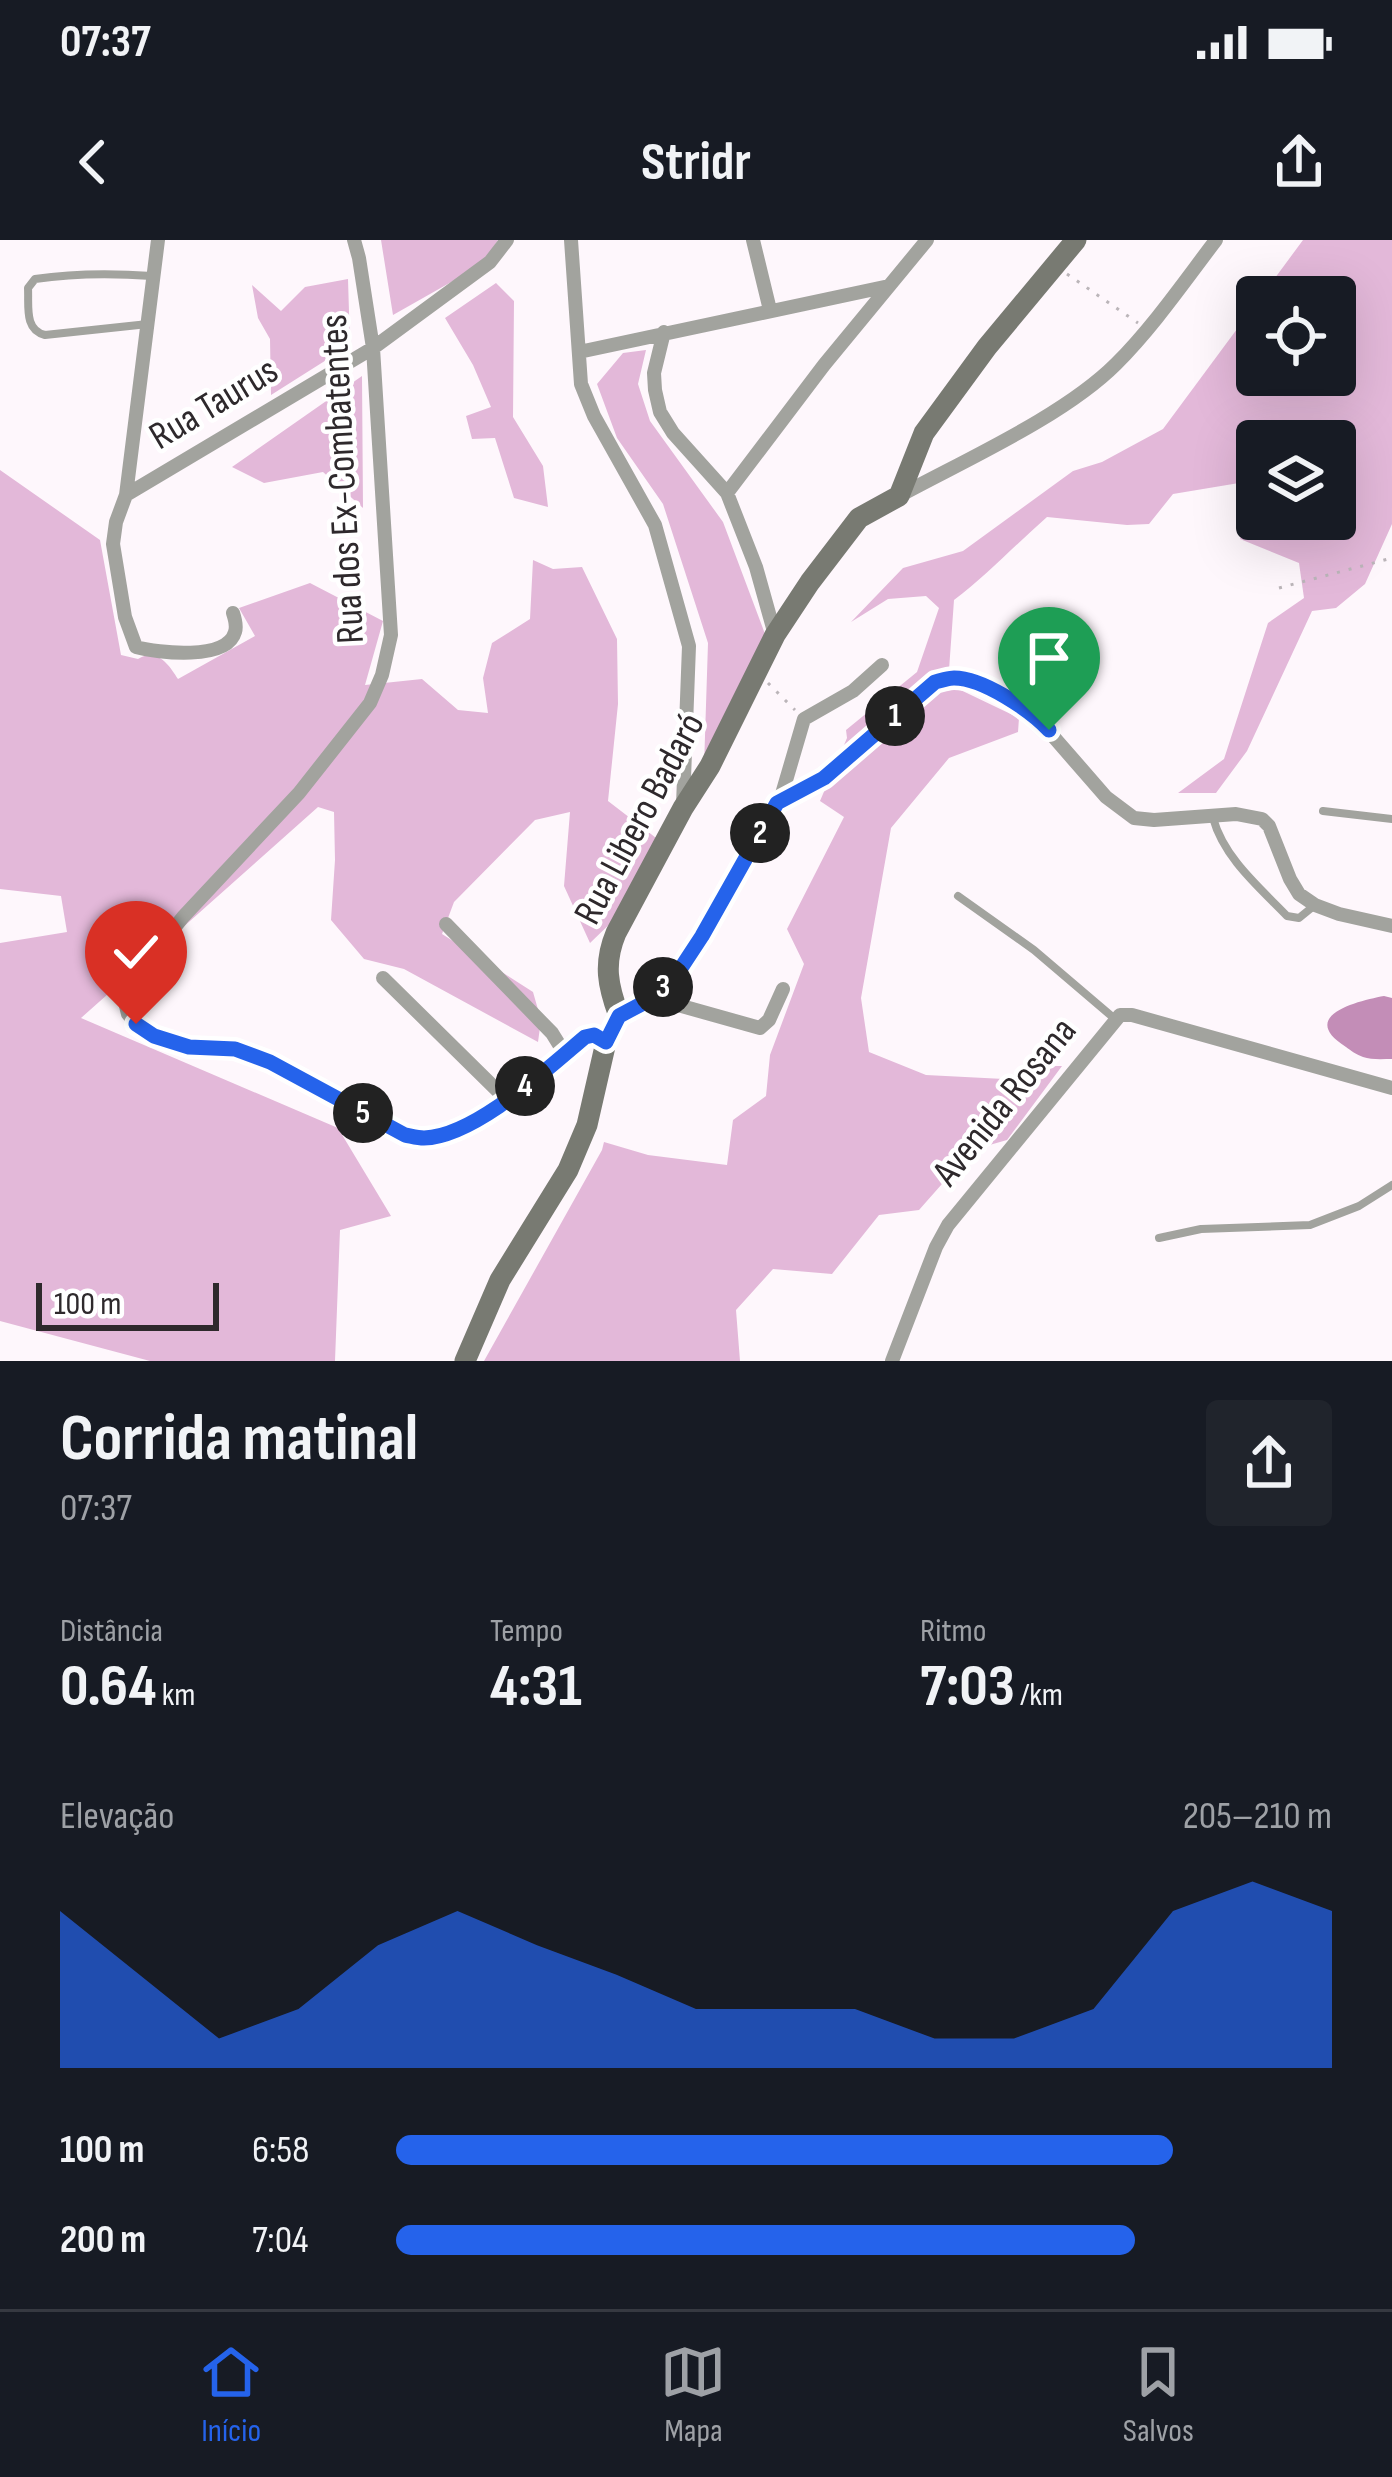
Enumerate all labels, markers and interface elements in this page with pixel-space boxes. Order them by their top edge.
text: 07:37 [60,15,151,70]
icon: back [60,129,126,195]
icon: share [1266,129,1332,195]
text: Stridr [641,130,751,195]
map controls [1236,276,1356,540]
button: locate [1236,276,1356,396]
street label: Rua dos Ex-Combatentes [311,313,375,645]
street label: Rua Taurus [141,347,287,461]
button: layers [1236,420,1356,540]
pin [998,607,1100,730]
icon: arrive [1016,625,1082,691]
pin: 1 [865,686,925,746]
text: 1 [889,696,901,736]
street label: Rua Libero Badaró [565,705,715,933]
pin: 2 [730,803,790,863]
text: 2 [753,813,767,853]
pin [85,901,187,1024]
icon: check [103,919,169,985]
pin: 3 [633,957,693,1017]
text: 3 [656,967,670,1007]
street label: Avenida Rosana [922,1009,1087,1196]
pin: 4 [495,1056,555,1116]
text: 4 [517,1066,533,1106]
pin: 5 [333,1083,393,1143]
text: 5 [356,1093,370,1133]
scale bar [36,1277,219,1330]
text: 100 m [54,1284,121,1324]
text: Corrida matinal [60,1400,418,1479]
button: share [1206,1400,1332,1526]
text: 07:37 [60,1485,132,1532]
text: Distância [60,1611,163,1651]
text: Tempo [490,1611,563,1651]
text: Ritmo [920,1611,986,1651]
text: 0.64 [60,1651,156,1723]
text: 4:31 [490,1651,582,1723]
text: 7:03 [920,1651,1015,1723]
text: km [156,1675,195,1715]
text: /km [1015,1675,1063,1715]
text: Elevação [60,1793,175,1840]
text: 205–210 m [1183,1793,1332,1840]
text: 100 m [60,2127,144,2174]
text: 6:58 [252,2127,309,2174]
text: 200 m [60,2217,146,2264]
text: 7:04 [252,2217,308,2264]
tab: Início [198,2339,264,2451]
tab: Mapa [660,2339,726,2451]
tab: Salvos [1123,2339,1194,2451]

